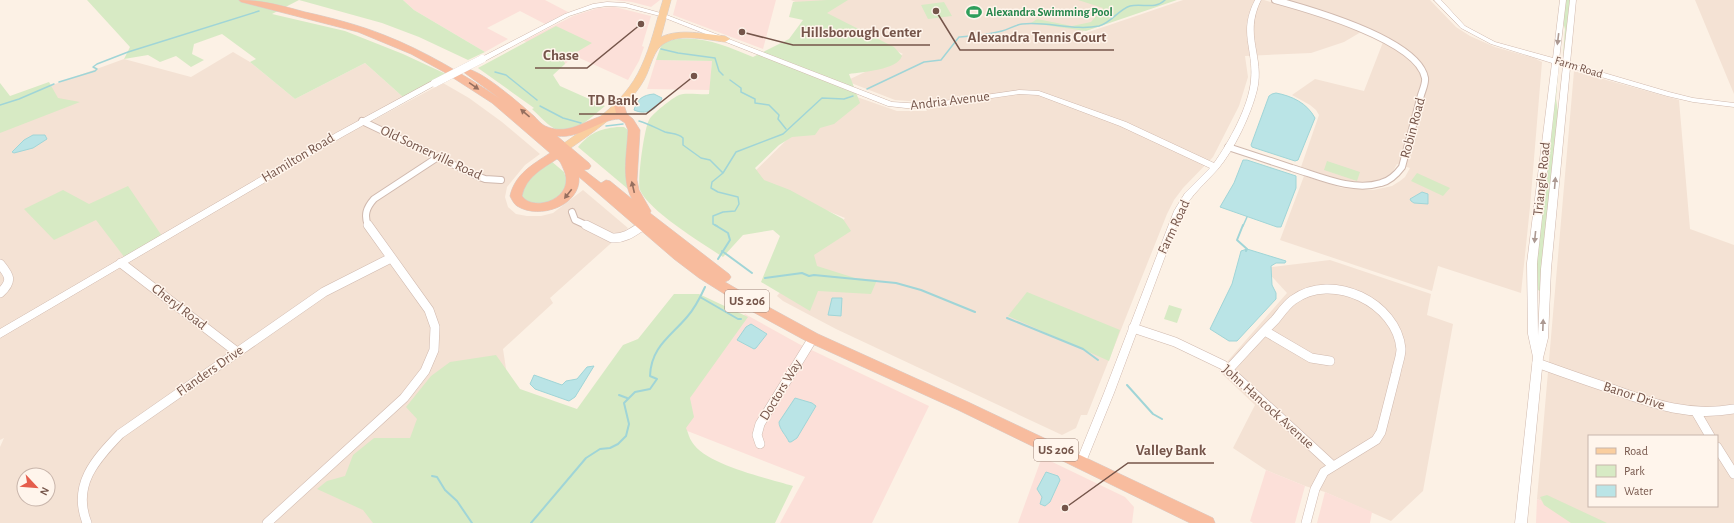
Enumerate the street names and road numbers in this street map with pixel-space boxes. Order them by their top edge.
street label: Farm Road [1554,54,1604,80]
street label: Andria Avenue [909,89,991,113]
street label: Robin Road [1398,96,1428,160]
street label: Old Somerville Road [378,123,484,183]
street label: Hamilton Road [259,131,337,185]
street label: Triangle Road [1531,141,1553,217]
street label: Farm Road [1155,198,1193,256]
street label: Cheryl Road [149,281,209,333]
road number: US 206 [725,290,769,312]
street label: Flanders Drive [174,343,246,399]
street label: Doctors Way [757,357,805,423]
street label: John Hancock Avenue [1220,362,1316,452]
street label: Banor Drive [1602,379,1666,413]
road number: US 206 [1034,439,1078,461]

